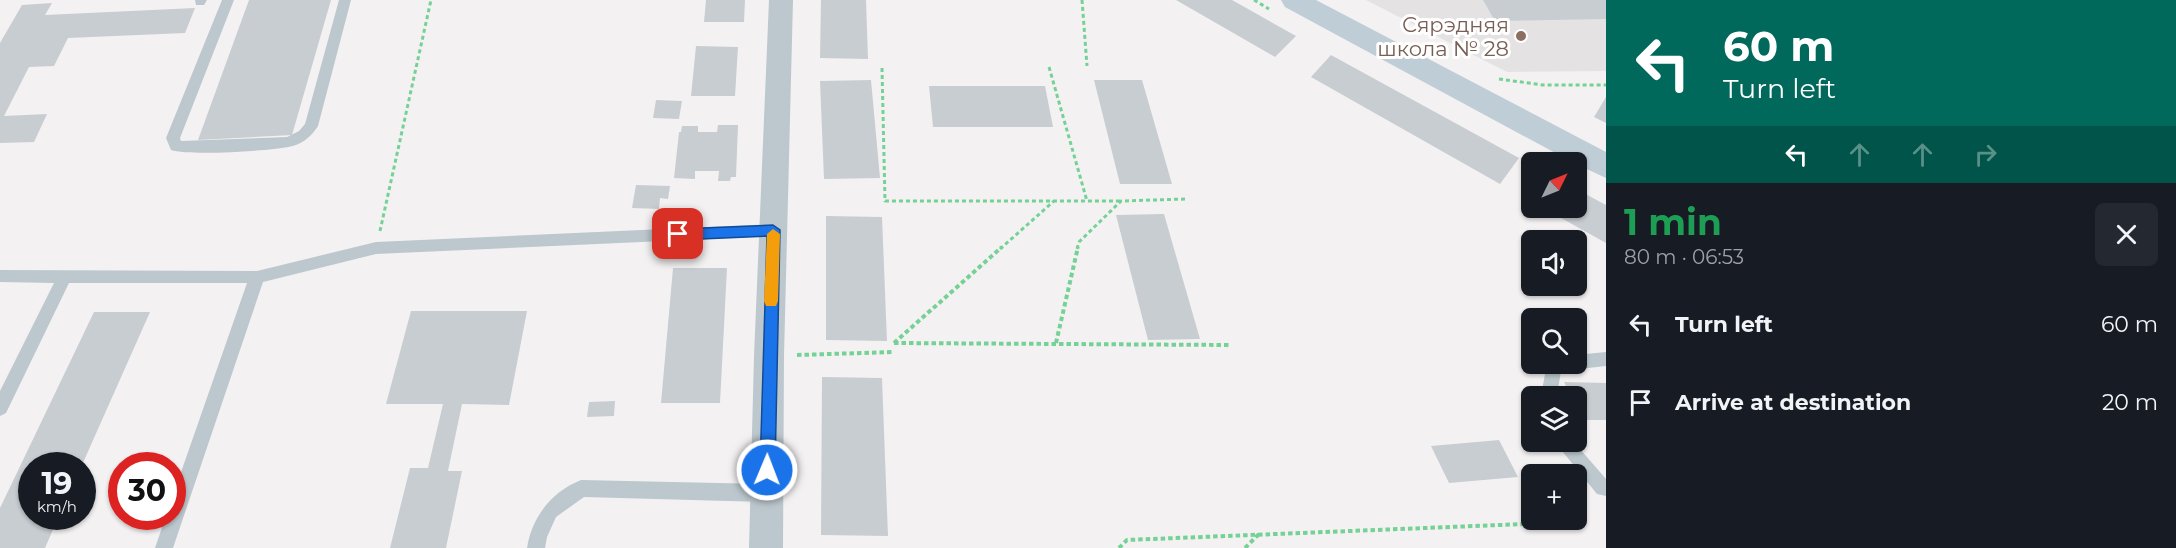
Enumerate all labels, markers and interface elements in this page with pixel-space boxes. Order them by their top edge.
place label: Сярэдняя школа № 28 [1377,12,1509,61]
text: 60 m [1723,20,1834,72]
icon: left [1624,24,1702,102]
marker: Сярэдняя школа № 28 [1514,29,1528,43]
text: Turn left [1723,72,1836,105]
icon: left [1780,138,1813,171]
icon: ahead [1843,138,1876,171]
icon: ahead [1906,138,1939,171]
icon: right [1969,138,2002,171]
north arrow [1521,152,1587,218]
map controls [1521,152,1587,530]
text: 1 min [1624,200,1722,244]
button: close [2095,203,2158,266]
pin [652,208,703,259]
icon: arrive [661,217,694,250]
button: sound [1521,230,1587,296]
text: 80 m · 06:53 [1624,245,1744,269]
button: search [1521,308,1587,374]
icon: left [1624,308,1657,341]
text: Turn left [1675,311,1773,338]
text: 60 m [2101,311,2158,338]
button: layers [1521,386,1587,452]
icon: arrive [1624,386,1657,419]
text: Arrive at destination [1675,389,1911,416]
text: 20 m [2102,389,2158,416]
position arrow [735,438,799,502]
speed limit sign: 30 [108,452,186,530]
button: + [1521,464,1587,530]
text: 19 [42,465,72,502]
text: km/h [37,497,77,516]

